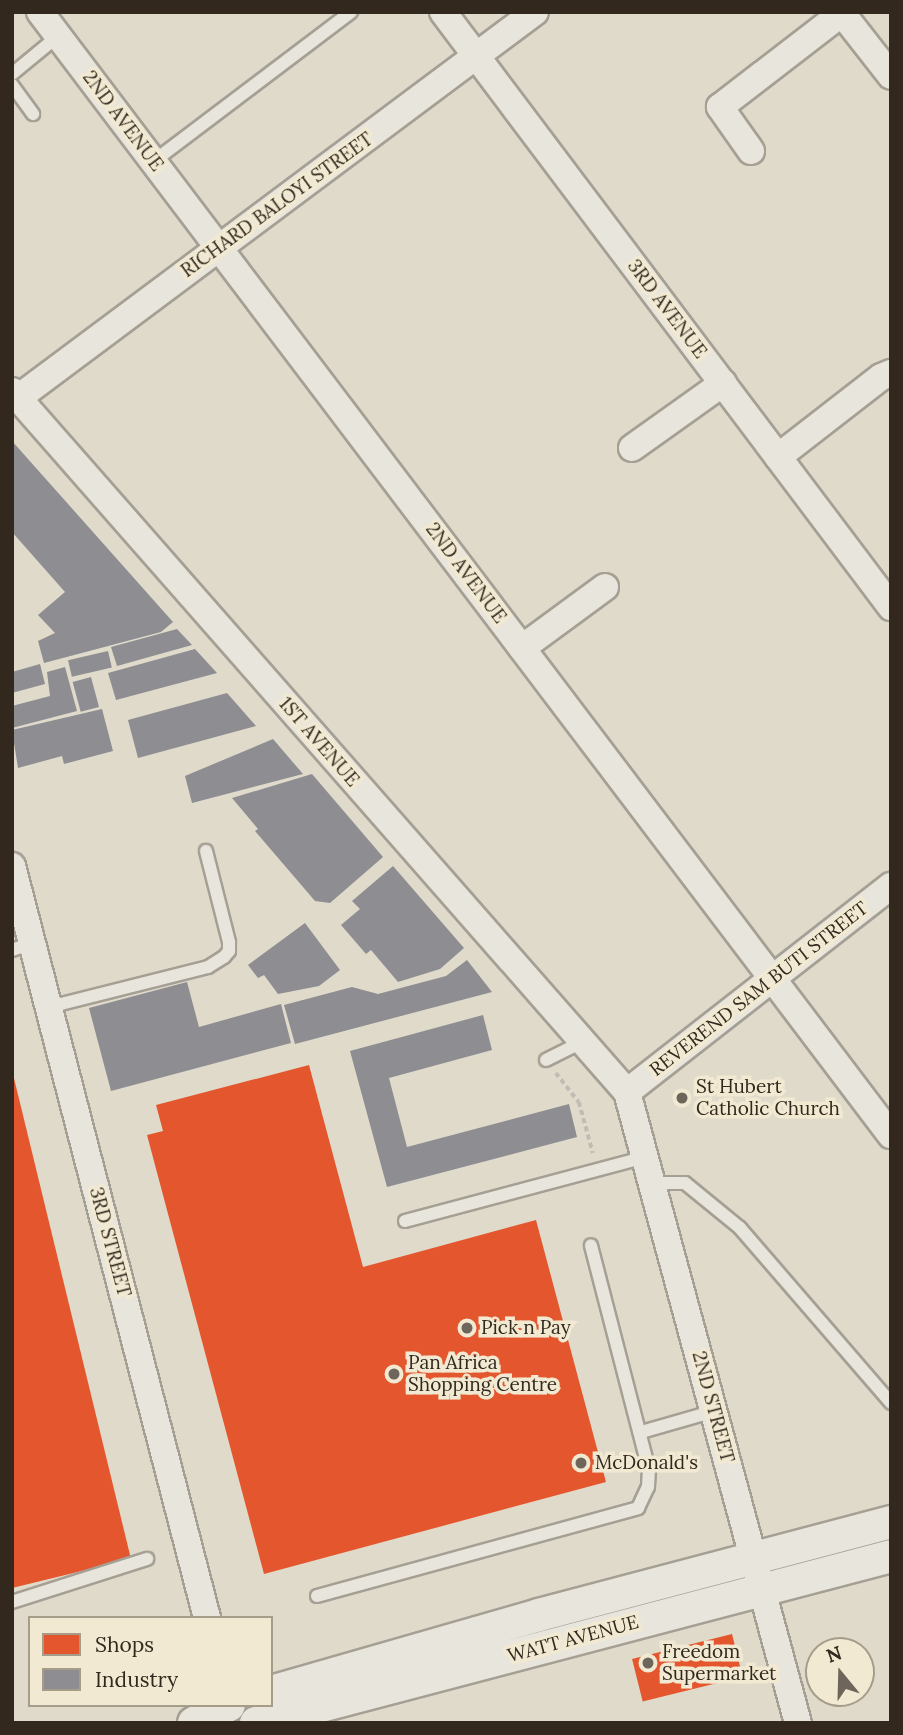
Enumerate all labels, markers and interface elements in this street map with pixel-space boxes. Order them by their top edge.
street label: 2ND AVENUE [78,66,168,176]
street label: RICHARD BALOYI STREET [177,128,377,282]
street label: 3RD AVENUE [623,255,711,363]
street label: 2ND AVENUE [421,518,511,628]
street label: 1ST AVENUE [274,693,364,791]
street label: REVEREND SAM BUTI STREET [645,897,873,1081]
place label: St Hubert Catholic Church [696,1076,840,1120]
marker: St Hubert Catholic Church [674,1090,690,1106]
street label: 3RD STREET [84,1185,136,1299]
place label: Pick n Pay [481,1317,571,1339]
marker: Pick n Pay [459,1320,475,1336]
street label: 2ND STREET [687,1349,739,1465]
place label: Pan Africa Shopping Centre [408,1352,557,1396]
marker: Pan Africa Shopping Centre [386,1366,402,1382]
place label: McDonald's [595,1452,698,1474]
marker: McDonald's [573,1455,589,1471]
street label: WATT AVENUE [505,1611,641,1667]
legend [28,1616,273,1707]
text: Shops [95,1631,154,1658]
north arrow [805,1637,875,1707]
text: N [823,1640,845,1668]
place label: Freedom Supermarket [662,1641,776,1685]
marker: Freedom Supermarket [640,1655,656,1671]
text: Industry [95,1666,178,1693]

